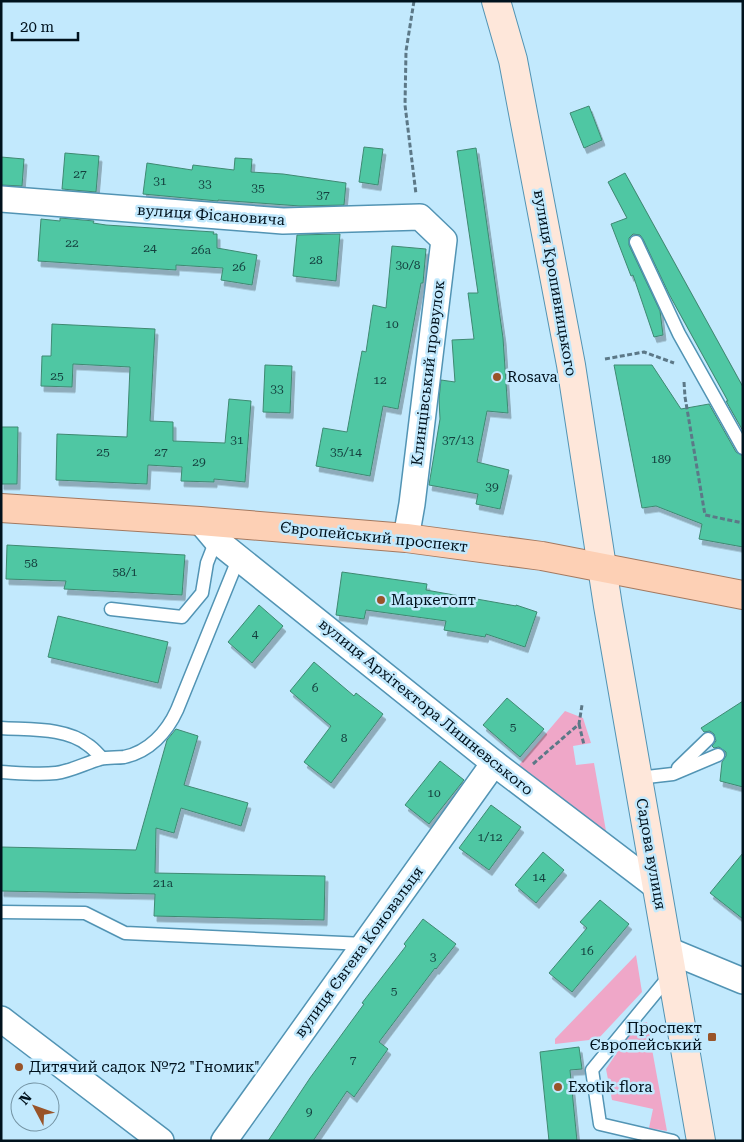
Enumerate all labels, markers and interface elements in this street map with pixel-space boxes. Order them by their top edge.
scale bar [12,10,79,42]
text: 20 m [20,18,55,36]
house number: 27 [73,167,87,181]
house number: 31 [153,174,167,188]
house number: 33 [198,177,212,191]
house number: 35 [251,181,265,195]
house number: 37 [316,188,330,202]
street label: вулиця Кропивницького [530,188,580,378]
street label: вулиця Фісановича [137,201,285,229]
house number: 22 [65,236,79,250]
house number: 24 [143,241,157,255]
house number: 26а [191,243,211,257]
house number: 28 [309,253,323,267]
house number: 30/8 [395,258,421,272]
house number: 26 [232,260,246,274]
street label: Клинцівський провулок [408,279,448,467]
house number: 10 [385,317,399,331]
place label: Rosava [507,368,558,386]
house number: 25 [50,369,64,383]
marker: Rosava [491,371,503,383]
house number: 12 [373,373,387,387]
house number: 33 [270,382,284,396]
house number: 31 [230,433,244,447]
house number: 37/13 [442,433,474,447]
house number: 25 [96,445,110,459]
house number: 27 [154,445,168,459]
house number: 35/14 [330,445,362,459]
house number: 189 [651,452,671,466]
house number: 29 [192,455,206,469]
house number: 39 [485,480,499,494]
street label: Європейський проспект [279,518,469,556]
house number: 58 [24,556,38,570]
house number: 58/1 [112,565,138,579]
place label: Маркетопт [391,591,476,609]
marker: Маркетопт [375,594,387,606]
street label: вулиця Архітектора Лишневського [315,615,537,799]
house number: 4 [252,627,259,641]
house number: 6 [312,681,319,695]
house number: 5 [510,720,517,734]
house number: 8 [341,731,348,745]
house number: 10 [427,786,441,800]
street label: Садова вулиця [632,797,670,911]
house number: 1/12 [477,830,503,844]
street label: вулиця Євгена Коновальця [291,863,427,1041]
house number: 14 [532,870,546,884]
house number: 21а [153,876,173,890]
house number: 16 [580,944,594,958]
house number: 3 [430,950,437,964]
house number: 5 [391,984,398,998]
place label: Проспект Європейський [590,1019,702,1054]
marker: Проспект Європейський [706,1031,718,1043]
house number: 7 [350,1053,357,1067]
place label: Дитячий садок №72 "Гномик" [29,1058,260,1076]
marker: Дитячий садок №72 "Гномик" [13,1061,25,1073]
place label: Exotik flora [568,1078,652,1096]
marker: Exotik flora [552,1081,564,1093]
north arrow [10,1082,60,1132]
text: N [16,1089,35,1108]
house number: 9 [306,1105,313,1119]

